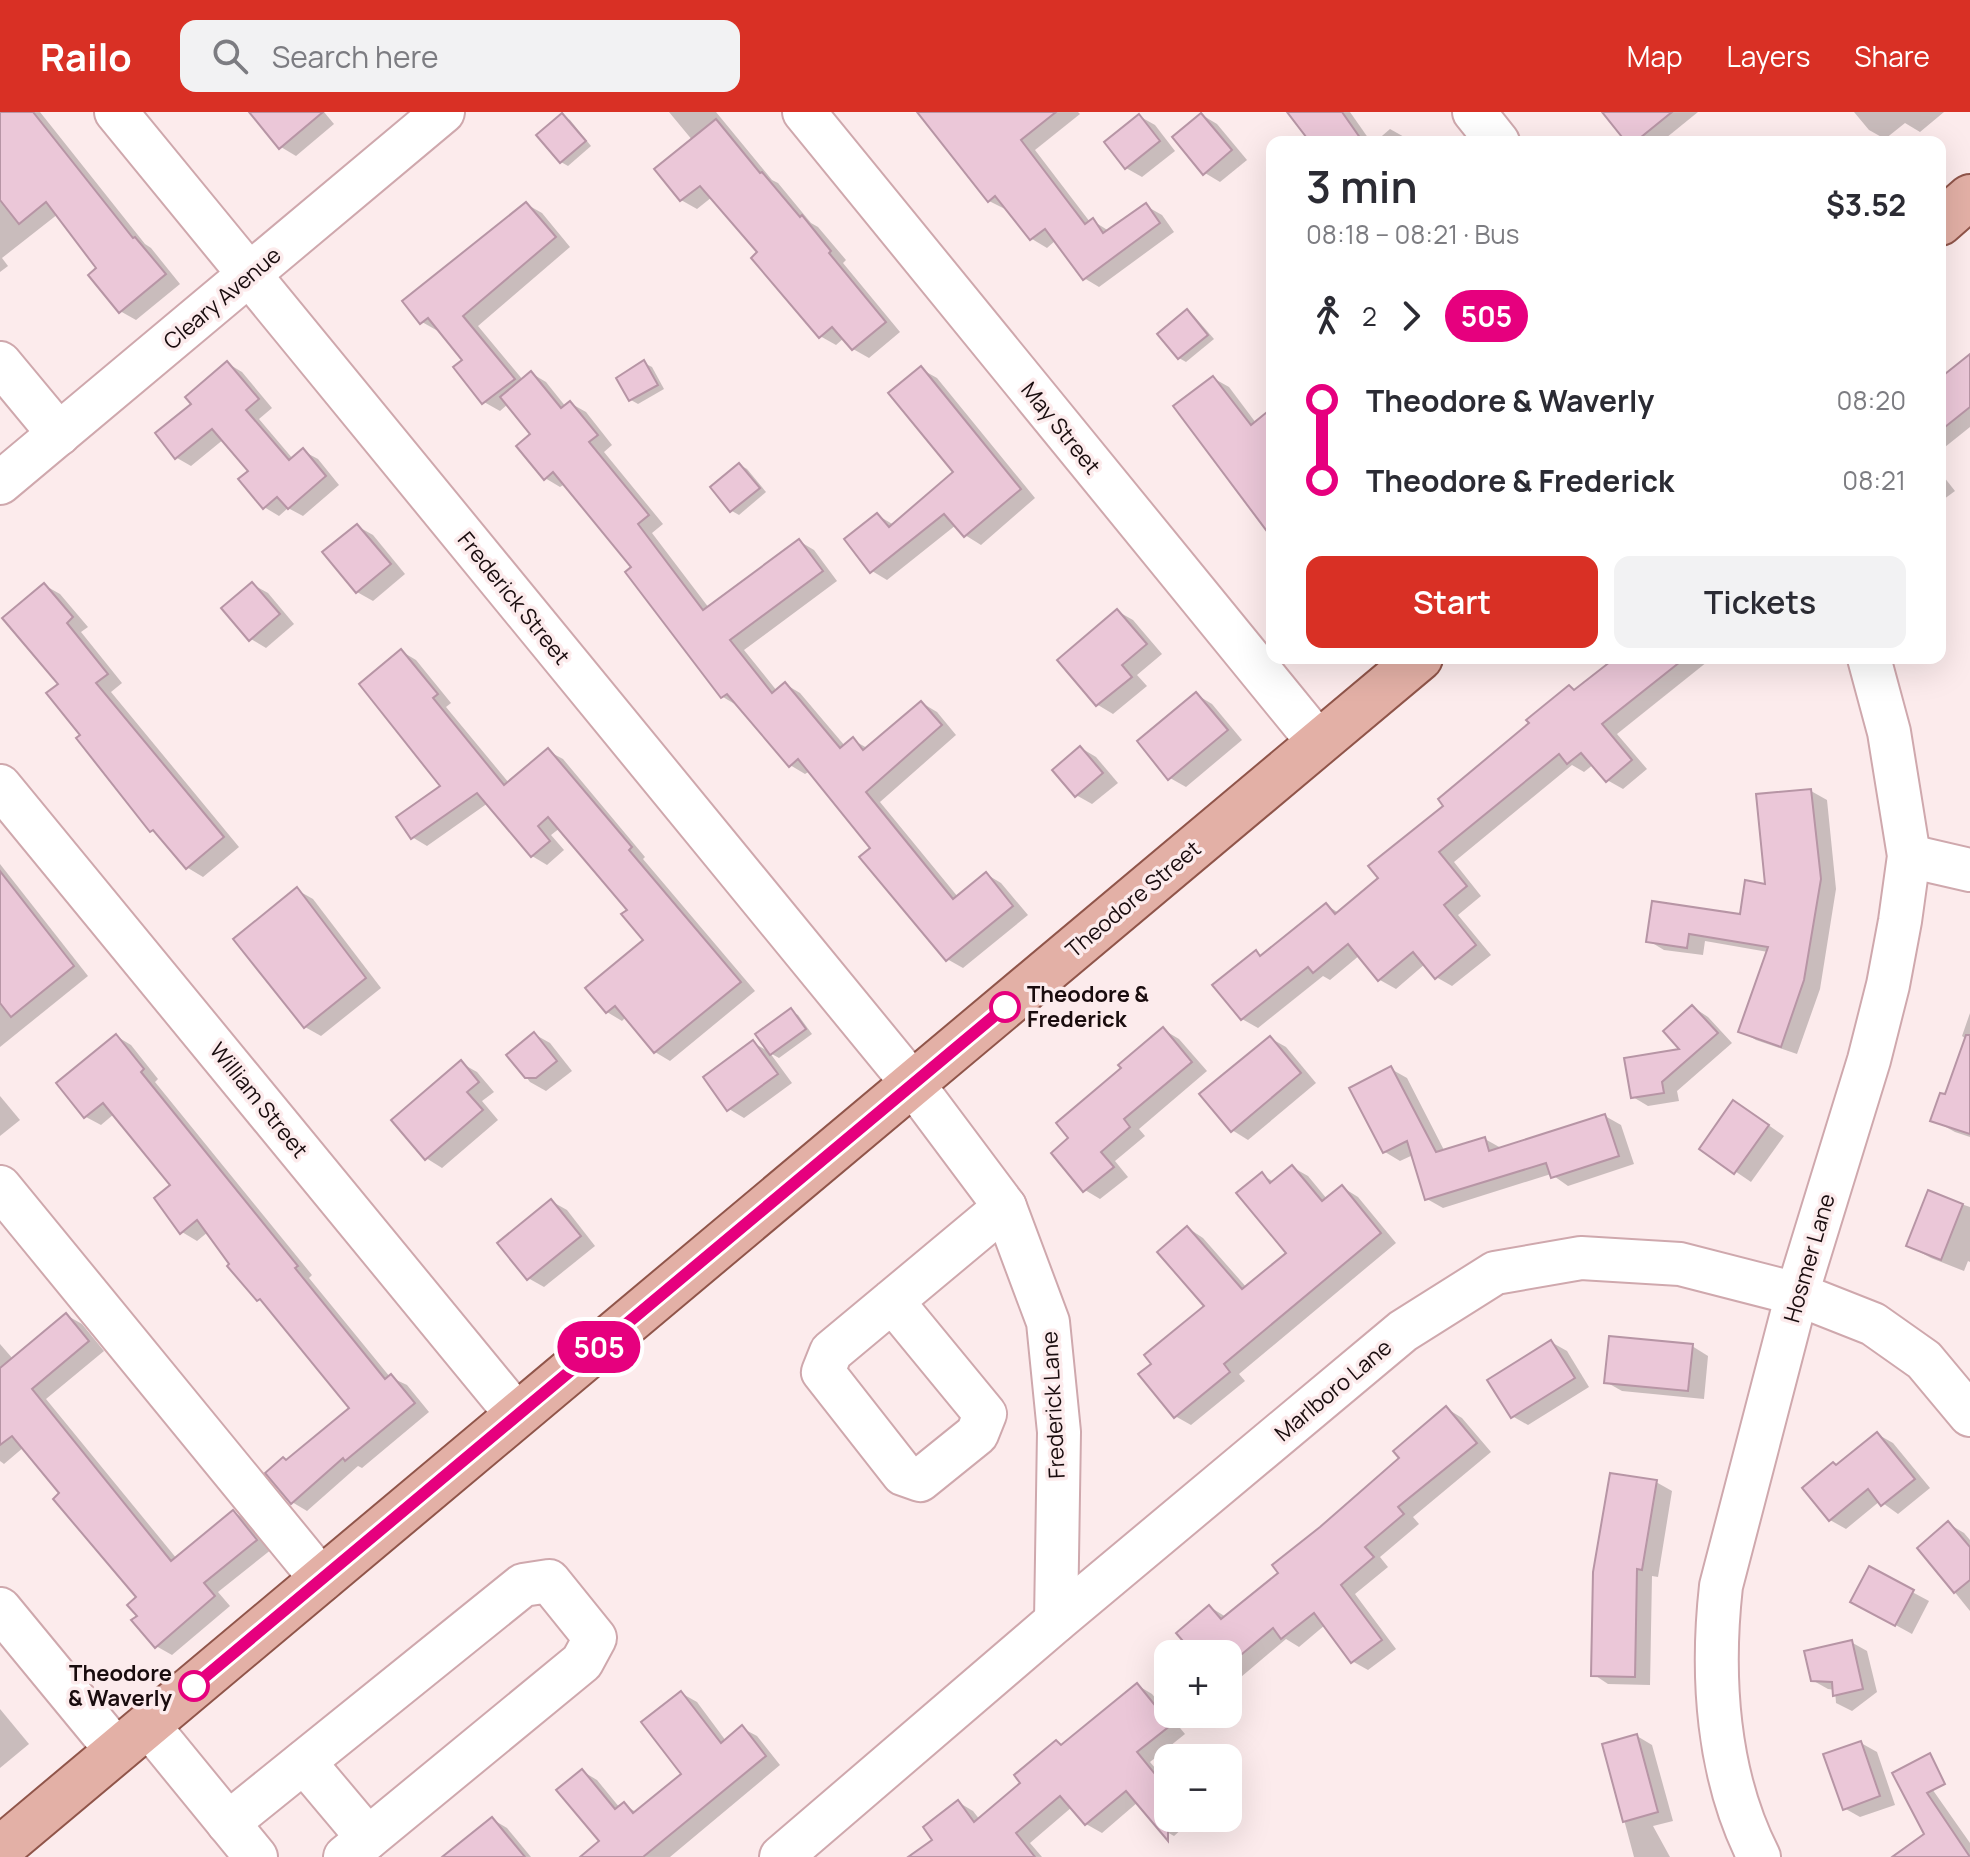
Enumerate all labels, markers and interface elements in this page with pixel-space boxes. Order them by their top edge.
search box [180,20,740,92]
text: Railo [40,30,132,82]
icon: search [208,34,252,78]
text: Search here [272,36,439,77]
text: Map [1627,37,1683,75]
text: Layers [1727,37,1810,75]
text: Share [1854,37,1930,75]
text: 3 min [1306,156,1417,216]
text: $3.52 [1826,184,1906,225]
text: 08:18 – 08:21 · Bus [1306,216,1519,252]
street label: Cleary Avenue [157,240,287,356]
icon: walk [1306,294,1350,338]
icon: forward [1389,294,1433,338]
text: 505 [1461,297,1512,335]
text: 2 [1362,298,1377,334]
street label: May Street [1015,376,1108,481]
text: Theodore & Waverly [1366,380,1654,421]
text: 08:20 [1837,382,1906,418]
text: Theodore & Frederick [1366,460,1674,501]
text: 08:21 [1842,462,1906,498]
street label: Frederick Street [451,525,577,671]
button: Start [1306,556,1598,648]
button: Tickets [1614,556,1906,648]
street label: Theodore Street [1059,833,1207,964]
place label: Theodore & Frederick [1027,979,1149,1034]
marker: Theodore & Frederick [990,992,1020,1022]
street label: William Street [203,1036,315,1164]
street label: Hosmer Lane [1776,1190,1842,1326]
line badge: 505 [553,1321,645,1373]
text: 505 [573,1328,625,1366]
street label: Frederick Lane [1034,1330,1072,1479]
street label: Marlboro Lane [1268,1332,1398,1448]
map controls [1154,1640,1242,1832]
button: + [1154,1640,1242,1728]
place label: Theodore & Waverly [68,1658,173,1713]
marker: Theodore & Waverly [179,1671,209,1701]
button: − [1154,1744,1242,1832]

